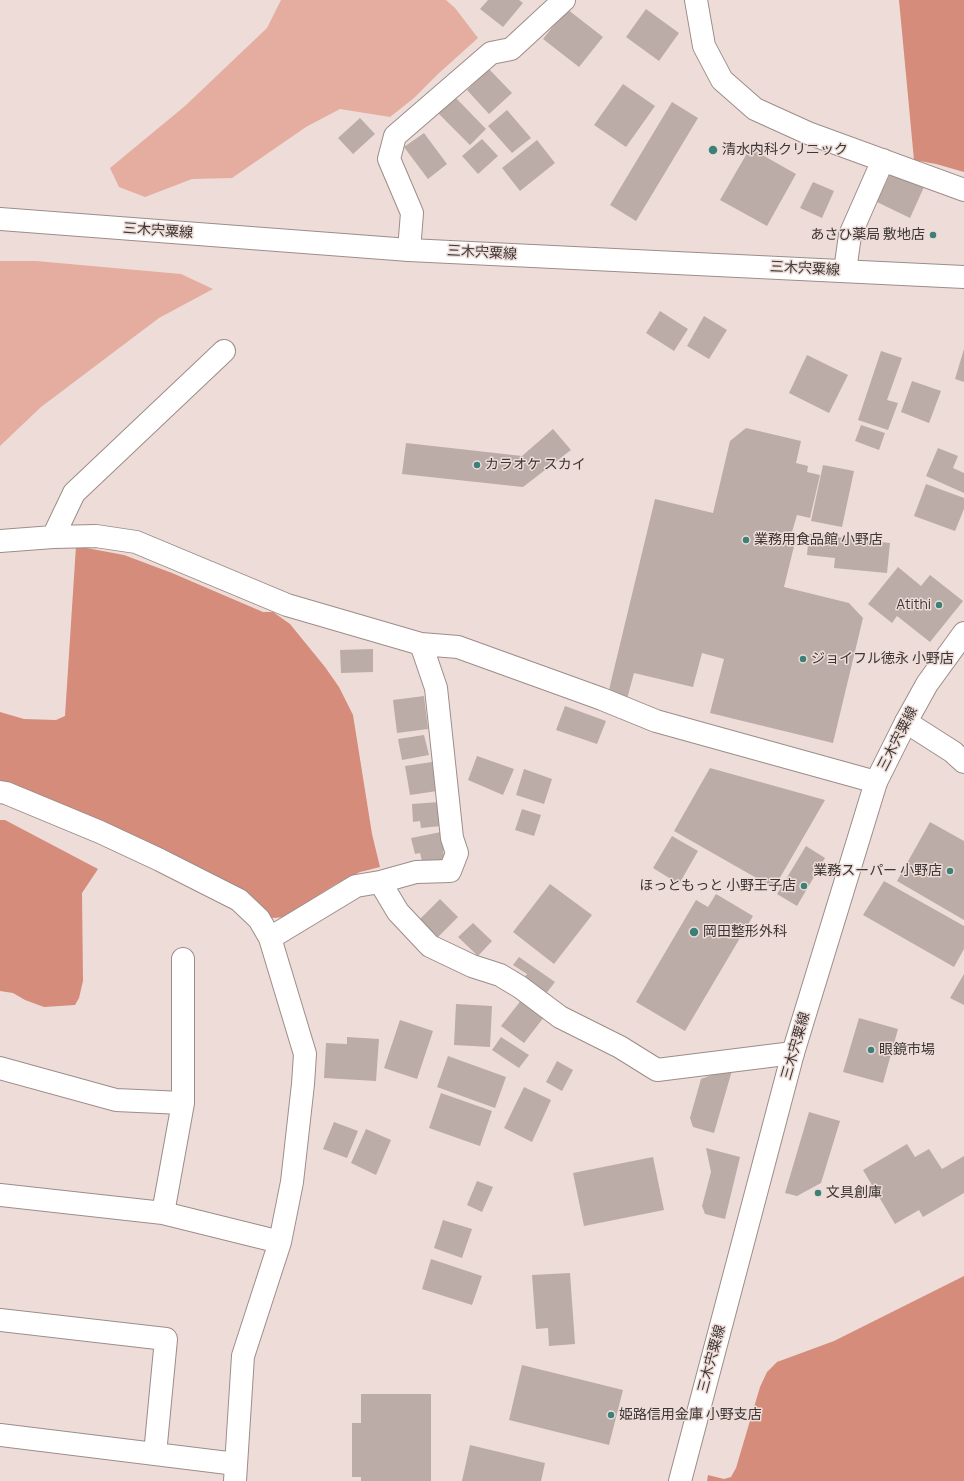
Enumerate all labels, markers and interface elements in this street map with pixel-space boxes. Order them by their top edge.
place label: 清水内科クリニック [722,142,848,158]
marker: 清水内科クリニック [707,144,719,156]
street label: 三木宍粟線 [122,220,194,242]
place label: あさひ薬局 敷地店 [810,227,925,243]
marker: あさひ薬局 敷地店 [928,230,938,240]
street label: 三木宍粟線 [447,243,517,263]
street label: 三木宍粟線 [770,259,840,279]
place label: カラオケ スカイ [485,457,586,473]
marker: カラオケ スカイ [472,460,482,470]
place label: 業務用食品館 小野店 [754,532,883,548]
marker: 業務用食品館 小野店 [741,535,751,545]
place label: Atithi [896,597,931,613]
marker: Atithi [934,600,944,610]
place label: ジョイフル徳永 小野店 [811,651,954,667]
marker: ジョイフル徳永 小野店 [798,654,808,664]
street label: 三木宍粟線 [875,704,921,774]
place label: 業務スーパー 小野店 [813,863,942,879]
marker: 業務スーパー 小野店 [945,866,955,876]
place label: ほっともっと 小野王子店 [639,878,796,894]
marker: ほっともっと 小野王子店 [799,881,809,891]
place label: 岡田整形外科 [703,924,787,940]
marker: 岡田整形外科 [688,926,700,938]
street label: 三木宍粟線 [778,1010,814,1082]
place label: 眼鏡市場 [879,1042,935,1058]
marker: 眼鏡市場 [866,1045,876,1055]
place label: 文具創庫 [826,1185,882,1201]
marker: 文具創庫 [813,1188,823,1198]
street label: 三木宍粟線 [695,1323,729,1395]
place label: 姫路信用金庫 小野支店 [619,1407,762,1423]
marker: 姫路信用金庫 小野支店 [606,1410,616,1420]

